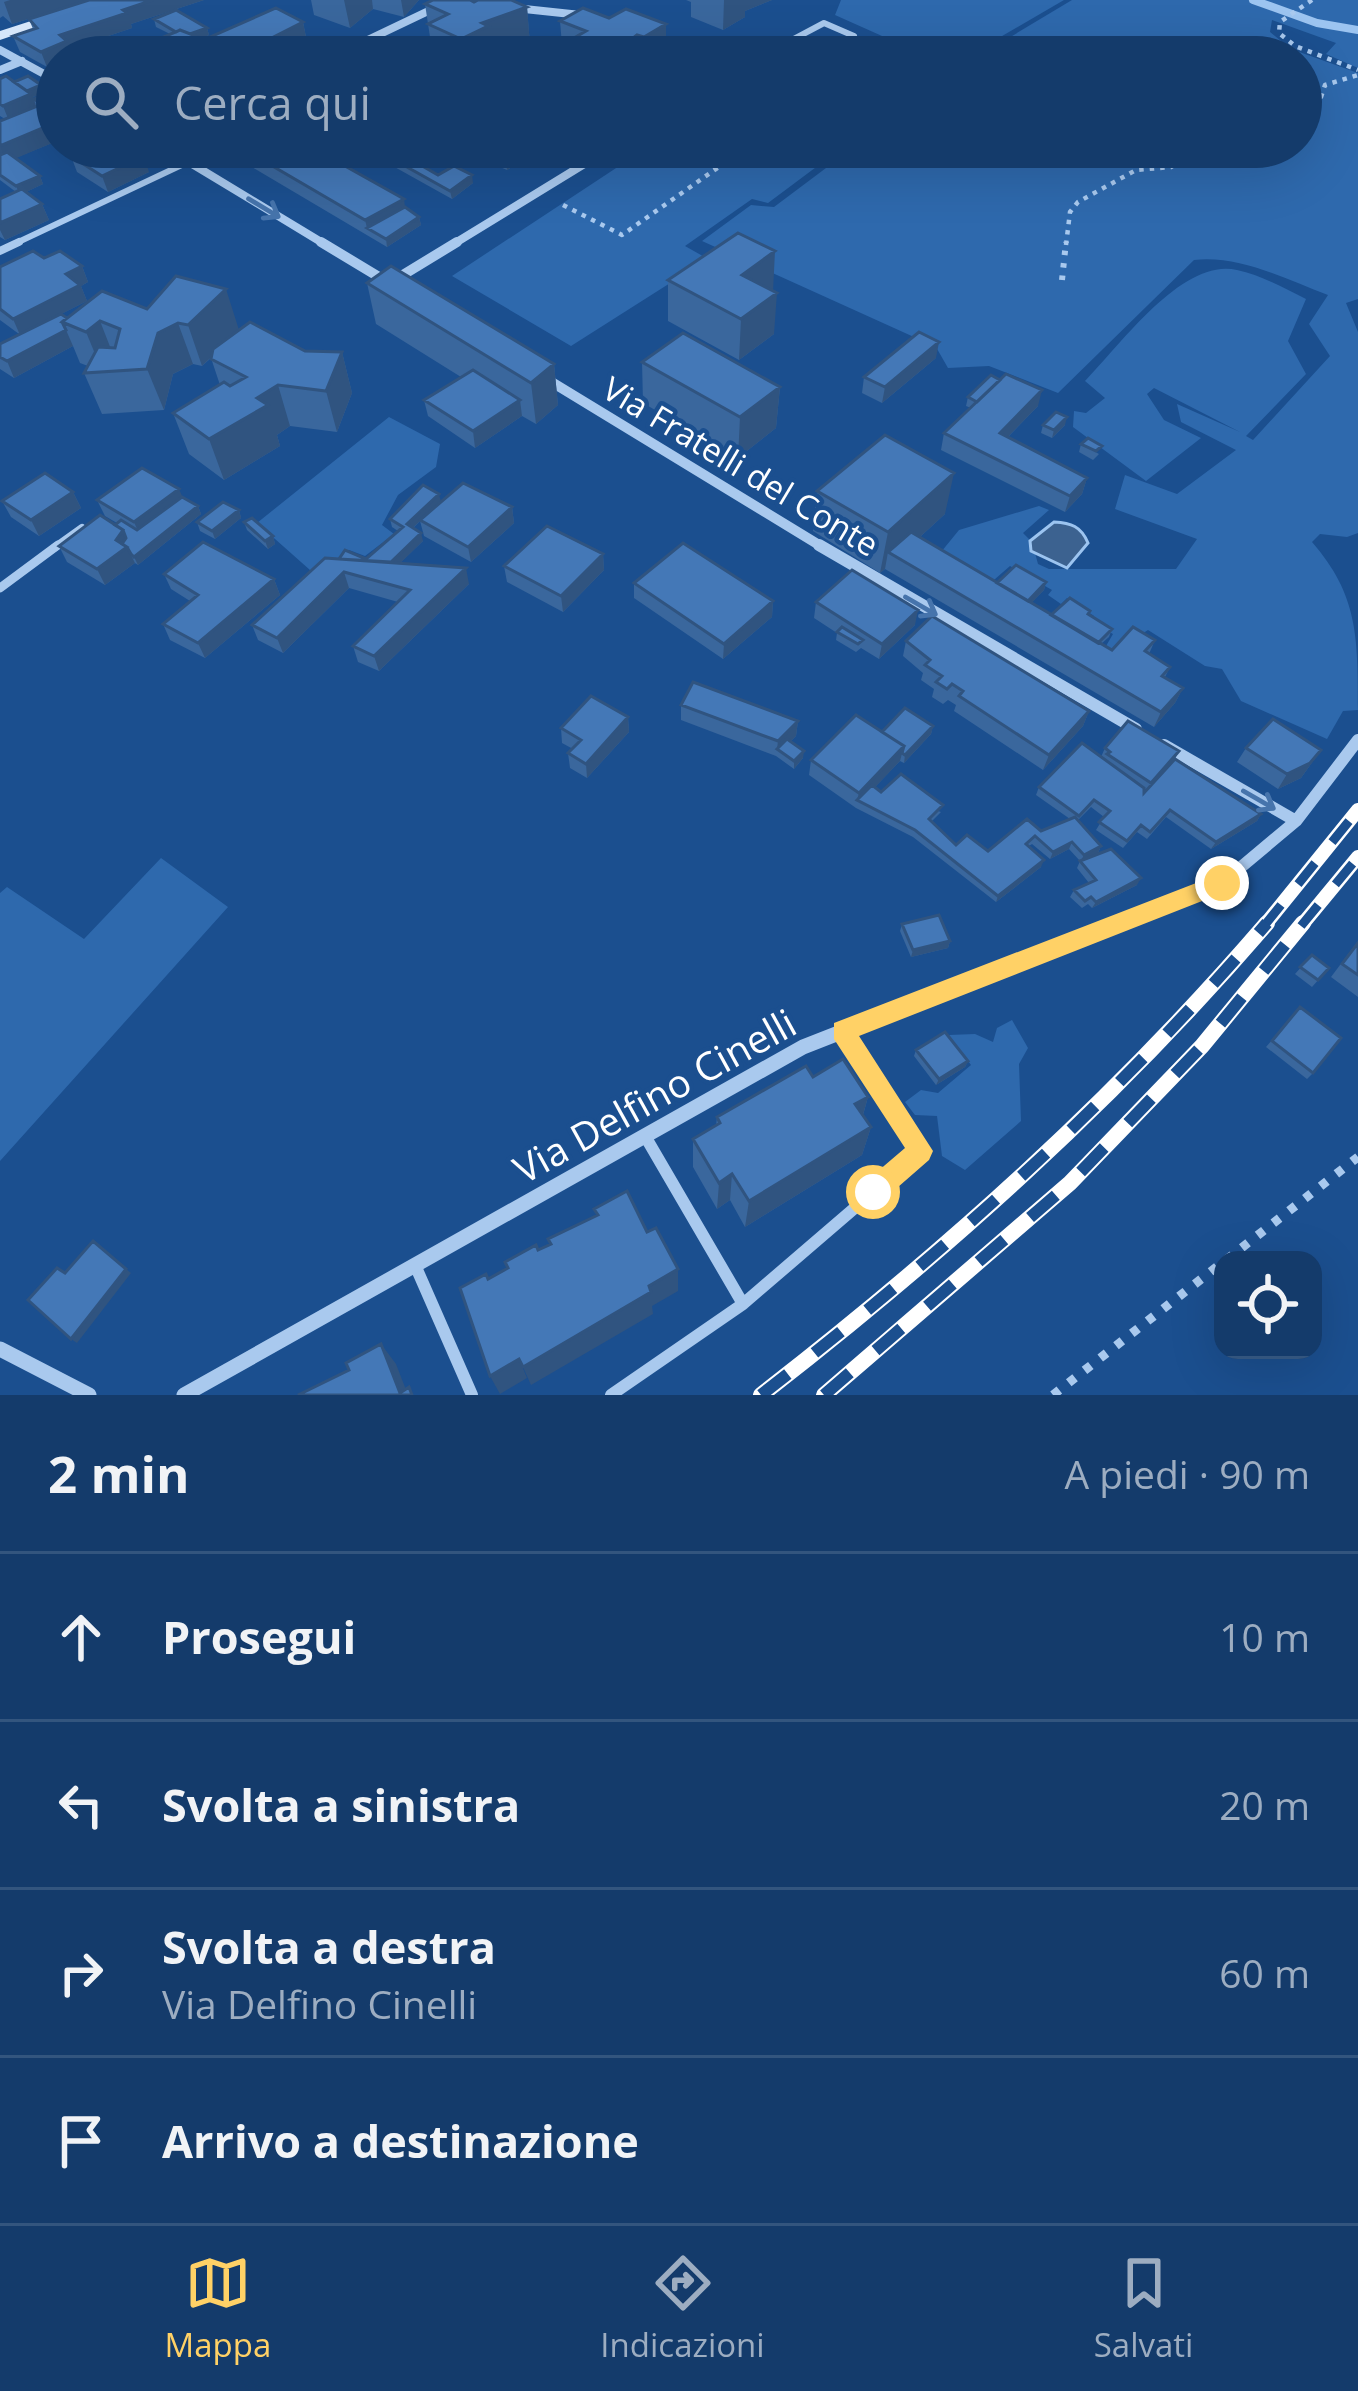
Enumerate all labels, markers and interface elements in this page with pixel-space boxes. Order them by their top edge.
search box [36,36,1322,168]
icon: search [78,69,144,135]
text: Cerca qui [174,72,371,133]
one-way arrow [246,196,280,220]
street label: Via Fratelli del Conte [595,366,887,566]
one-way arrow [903,595,938,619]
one-way arrow [1241,788,1276,812]
route end [1195,856,1249,910]
street label: Via Delfino Cinelli [503,995,805,1195]
route start [846,1165,900,1219]
map controls [1214,1251,1322,1359]
button: locate [1214,1251,1322,1359]
text: 2 min [48,1438,190,1508]
text: A piedi · 90 m [1065,1447,1310,1500]
icon: ahead [48,1604,114,1670]
text: Prosegui [162,1606,356,1667]
text: 10 m [1219,1610,1310,1663]
icon: left [48,1772,114,1838]
text: Svolta a sinistra [162,1774,520,1835]
text: 20 m [1219,1778,1310,1831]
text: Svolta a destra [162,1916,496,1977]
icon: right [48,1940,114,2006]
text: 60 m [1219,1946,1310,1999]
text: Via Delfino Cinelli [162,1977,477,2030]
icon: arrive [48,2108,114,2174]
text: Arrivo a destinazione [162,2110,639,2171]
tab: Mappa [165,2250,271,2367]
tab: Indicazioni [600,2250,765,2367]
tab: Salvati [1094,2250,1193,2367]

